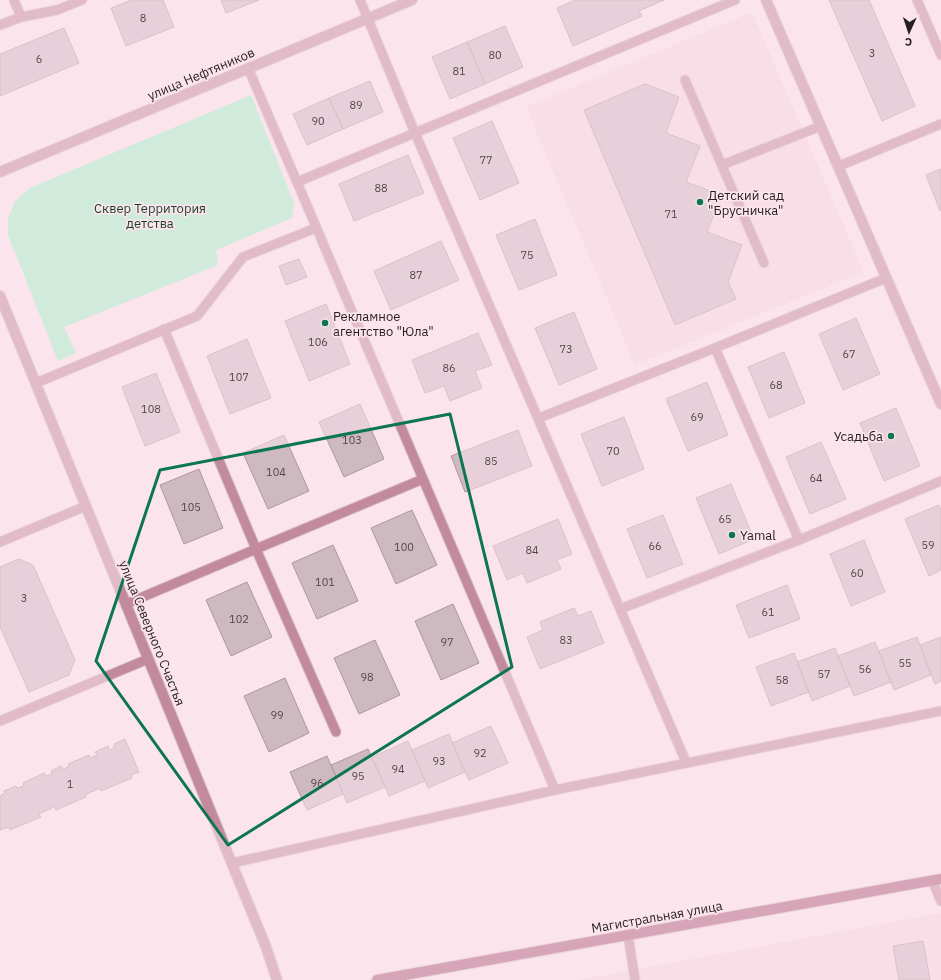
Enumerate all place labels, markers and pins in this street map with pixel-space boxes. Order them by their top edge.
place label: Детский сад "Брусничка" [708,187,784,219]
marker: Детский сад "Брусничка" [695,197,705,207]
place label: Рекламное агентство "Юла" [333,308,434,340]
marker: Рекламное агентство "Юла" [320,318,330,328]
place label: Усадьба [834,428,883,445]
marker: Усадьба [886,431,896,441]
place label: Yamal [740,527,776,544]
marker: Yamal [727,530,737,540]

